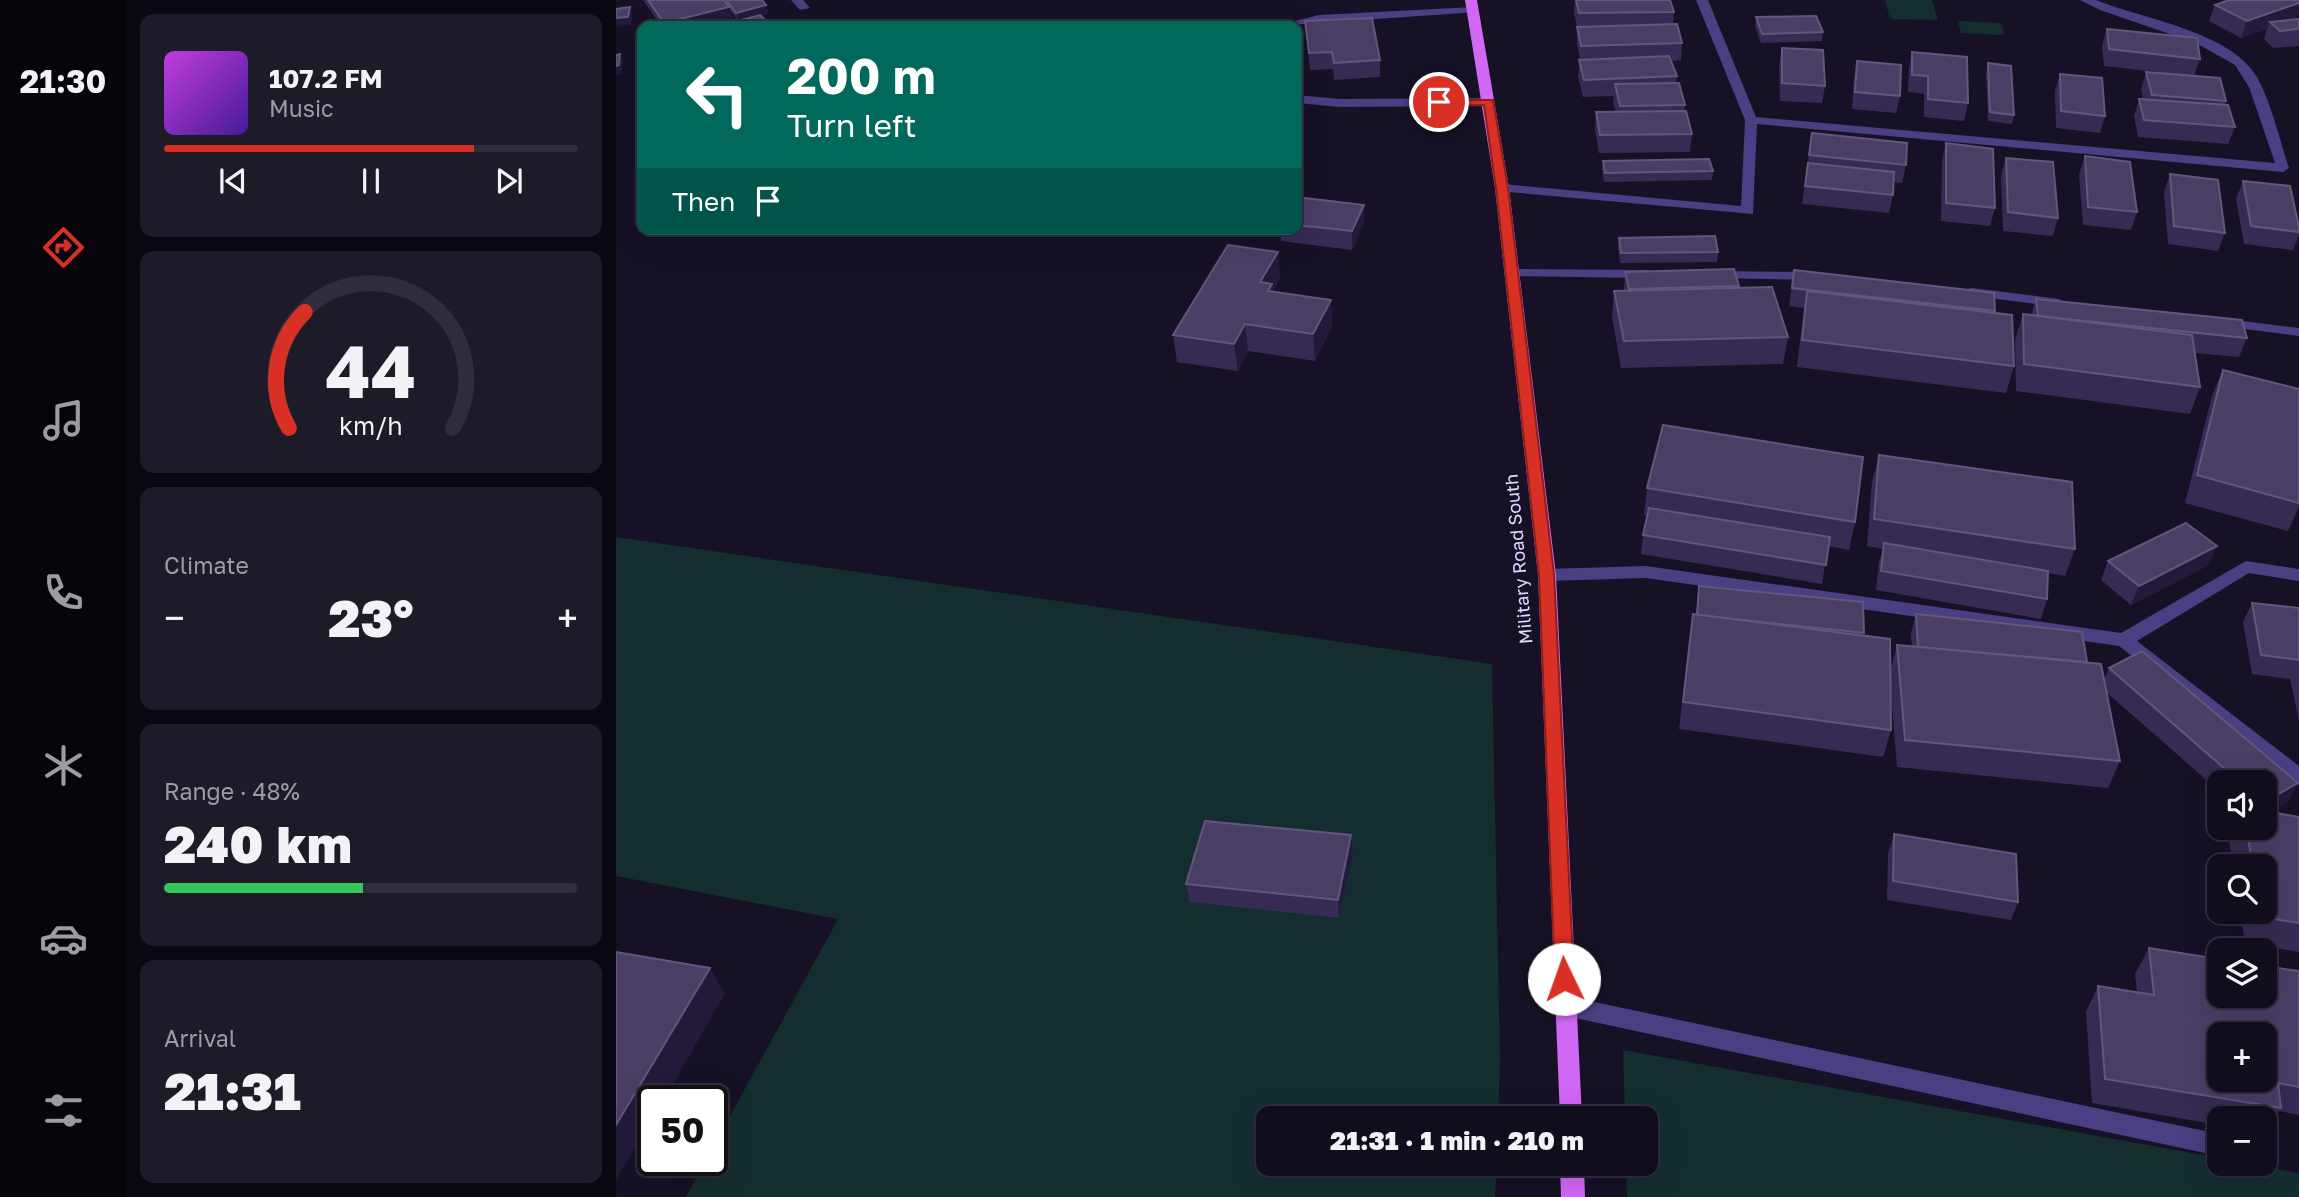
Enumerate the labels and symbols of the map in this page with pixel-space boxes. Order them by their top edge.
pin [1409,72,1469,132]
street label: Military Road South [1500,473,1536,645]
position arrow [1527,942,1601,1016]
speed limit sign: 50 [637,1085,728,1176]

